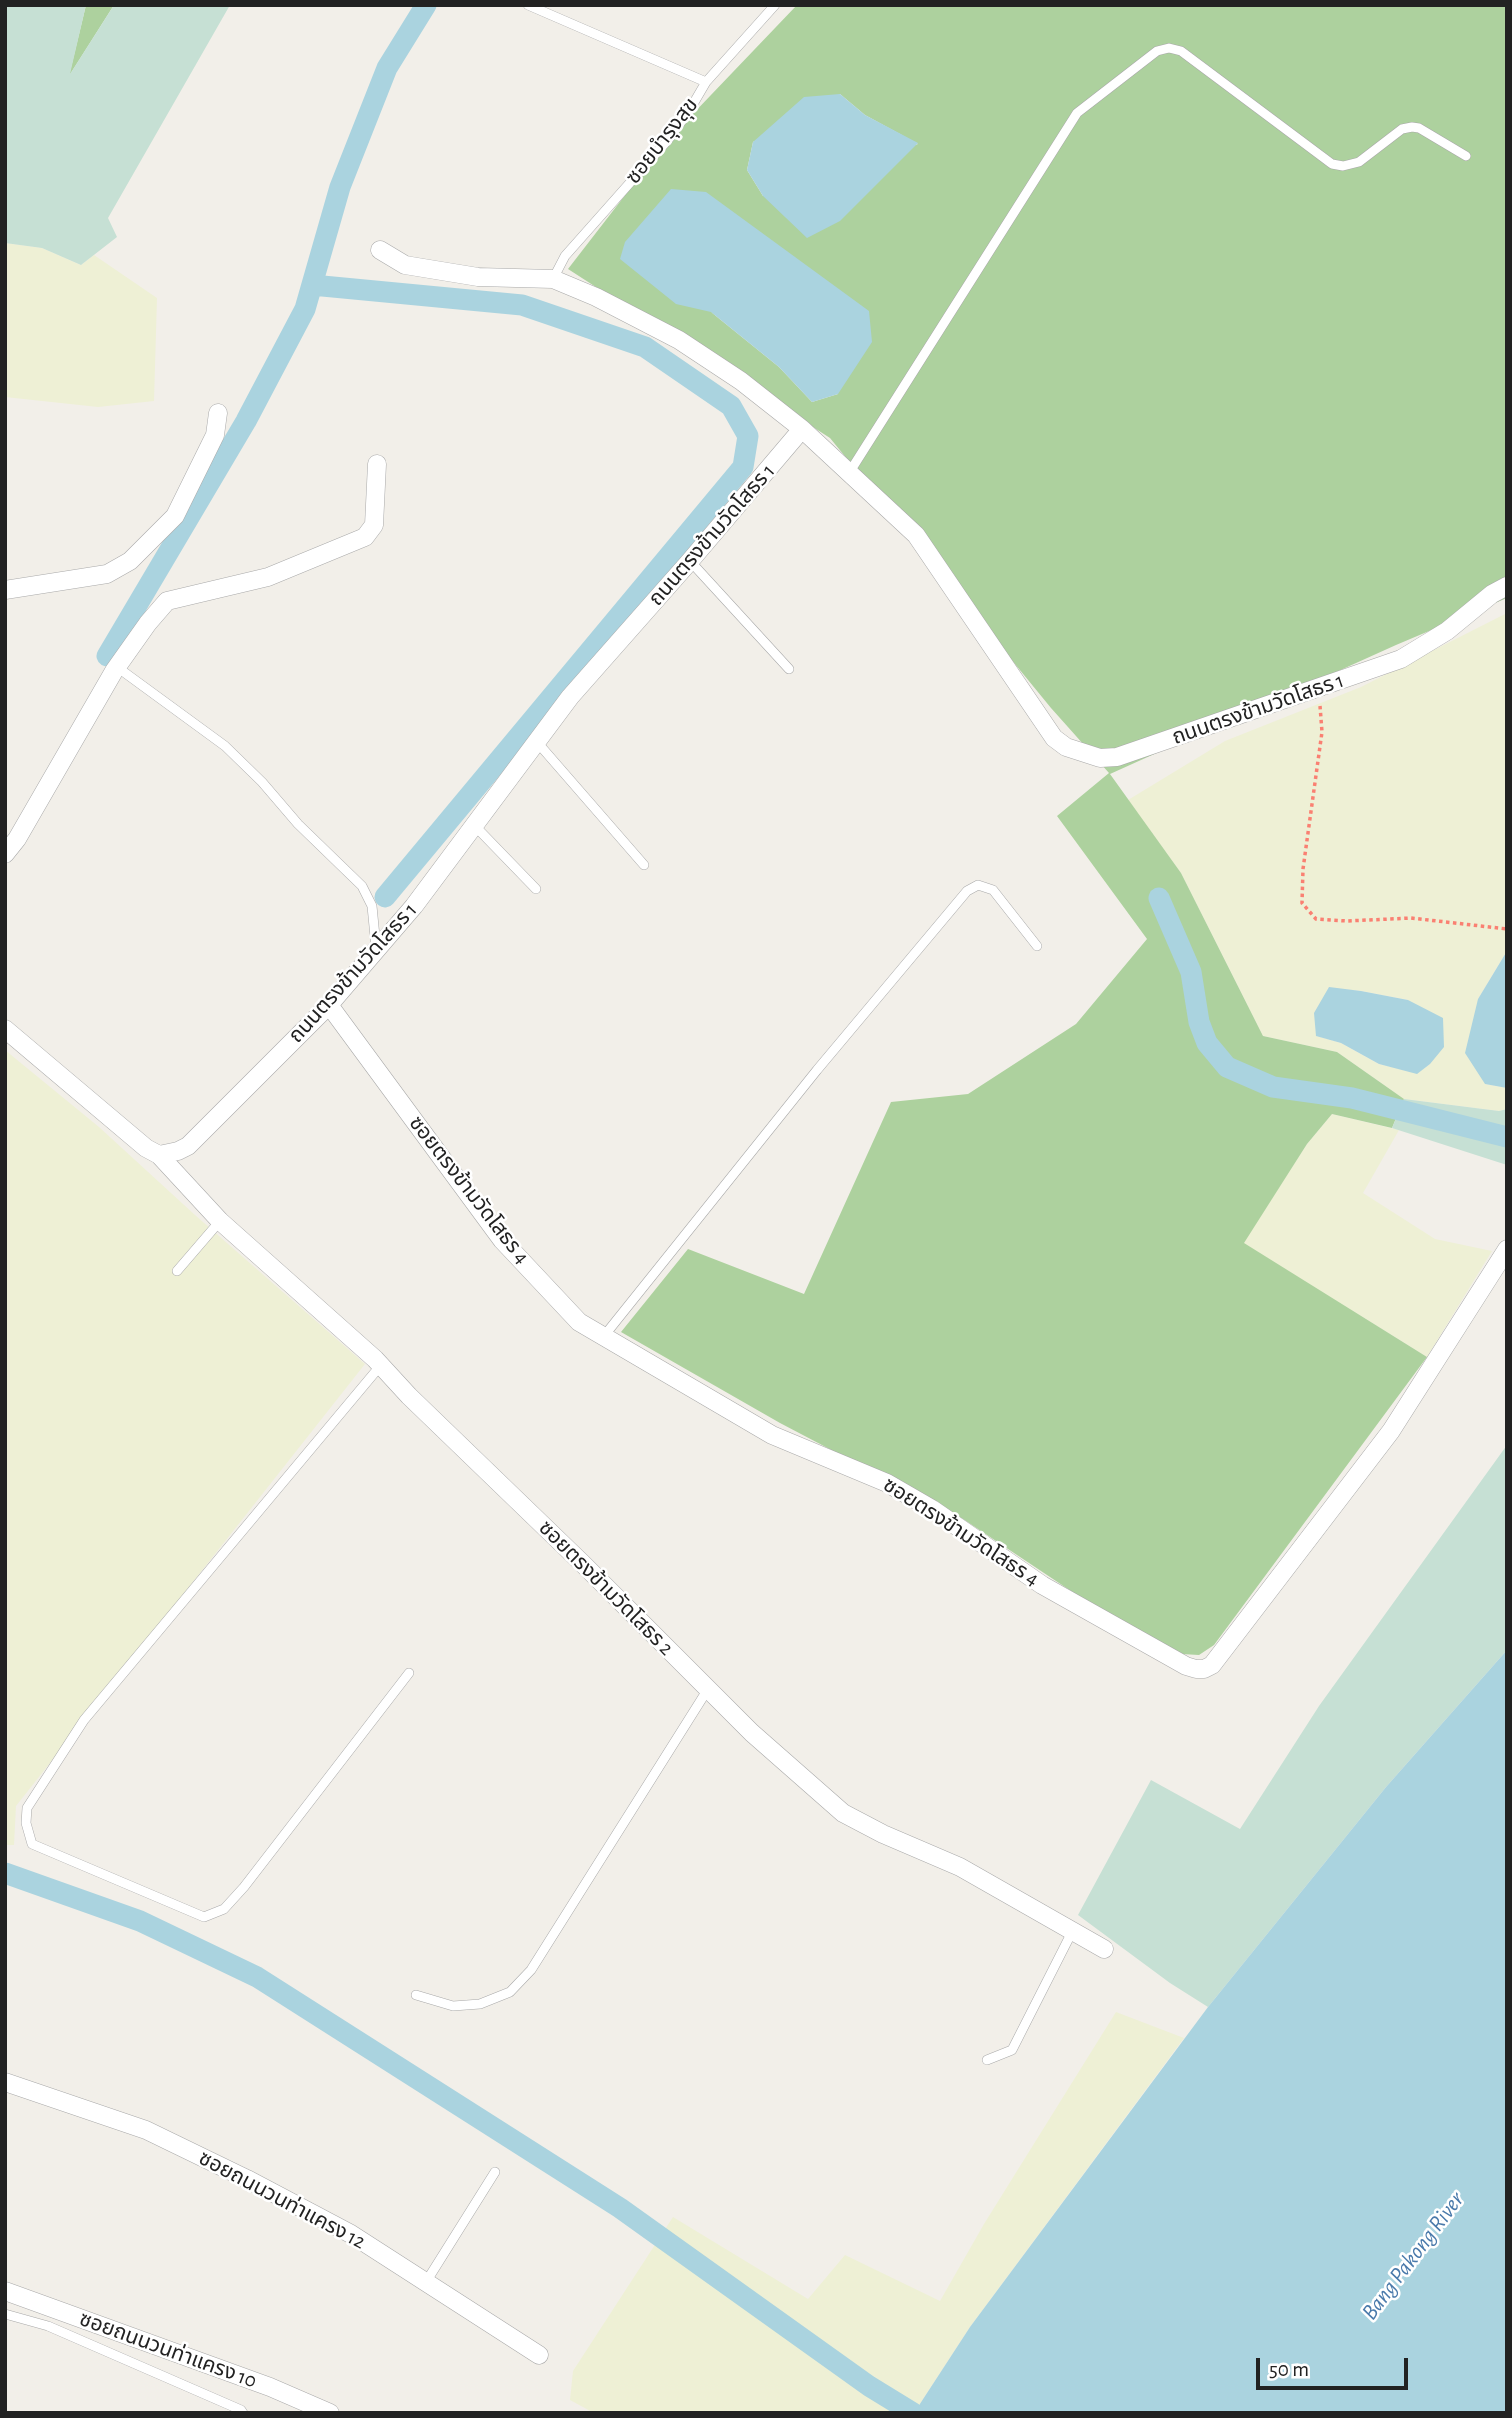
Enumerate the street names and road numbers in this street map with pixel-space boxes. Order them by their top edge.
street label: ซอยบำรุงสุข [621,93,703,189]
street label: ถนนตรงข้ามวัดโสธร 1 [643,459,781,611]
street label: ถนนตรงข้ามวัดโสธร 1 [1169,668,1347,750]
street label: ถนนตรงข้ามวัดโสธร 1 [283,898,423,1048]
street label: ซอยตรงข้ามวัดโสธร 4 [403,1111,535,1269]
street label: ซอยตรงข้ามวัดโสธร 4 [878,1472,1044,1592]
street label: ซอยตรงข้ามวัดโสธร 2 [533,1515,679,1661]
street label: ซอยถนนวนท่าแครง 12 [194,2145,370,2255]
street label: ซอยถนนวนท่าแครง 10 [76,2306,260,2394]

